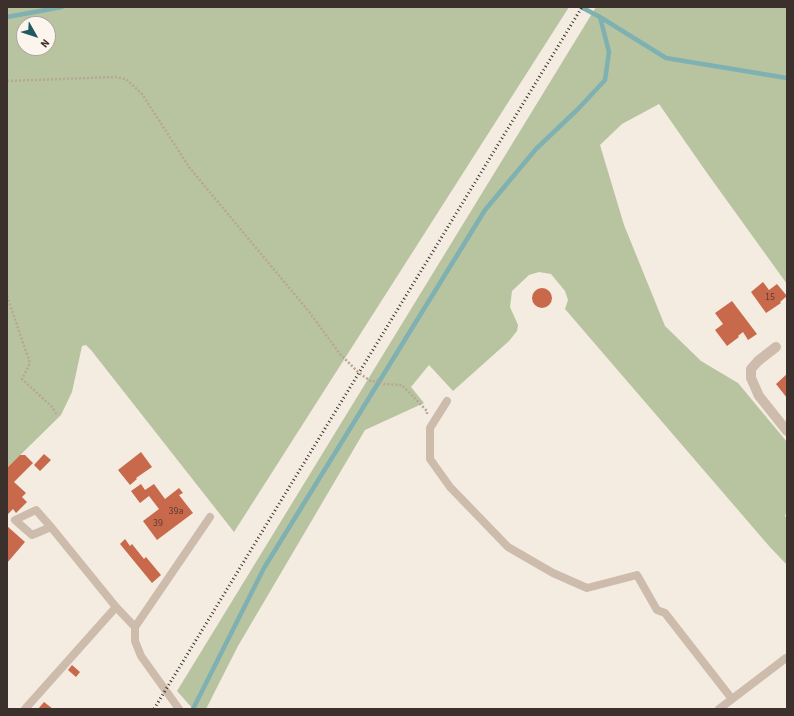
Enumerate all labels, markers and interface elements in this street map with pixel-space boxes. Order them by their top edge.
north arrow [16,16,56,56]
text: N [37,36,53,51]
house number: 15 [765,292,775,304]
house number: 39a [169,506,183,518]
house number: 39 [153,518,163,530]

